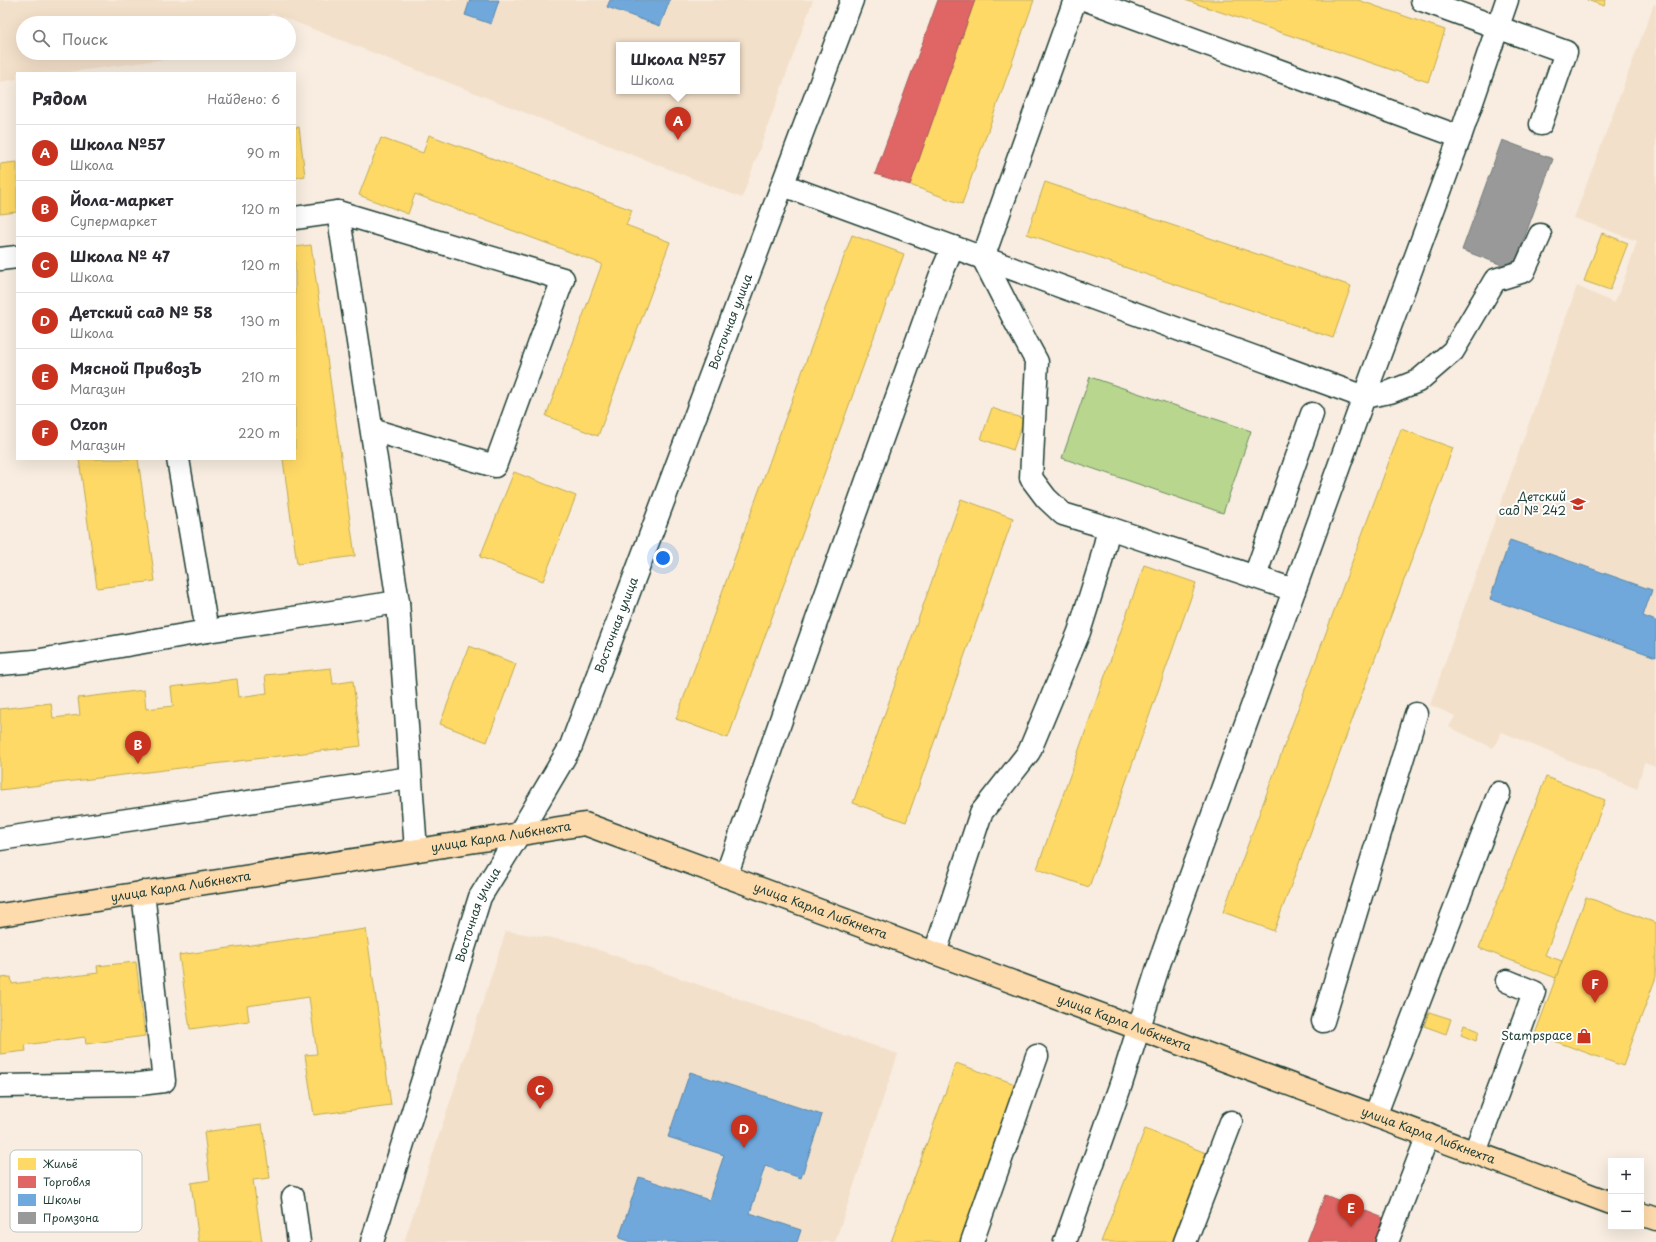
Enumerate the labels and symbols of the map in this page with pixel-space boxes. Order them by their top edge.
pin: A [665,107,691,140]
street label: Восточная улица [704,271,756,372]
place label: Детский сад № 242 [1499,487,1566,519]
school or university icon: Детский сад № 242 [1569,495,1587,513]
your location [653,548,673,568]
street label: Восточная улица [589,574,642,675]
pin: B [125,731,151,764]
street label: улица Карла Либкнехта [430,816,573,856]
street label: Восточная улица [450,863,505,964]
street label: улица Карла Либкнехта [109,866,252,906]
street label: улица Карла Либкнехта [751,877,891,943]
pin: F [1582,970,1608,1003]
street label: улица Карла Либкнехта [1055,989,1195,1055]
place label: Stampspace [1501,1026,1572,1044]
shop icon: Stampspace [1575,1027,1593,1045]
pin: C [527,1076,553,1109]
street label: улица Карла Либкнехта [1359,1102,1499,1168]
pin: D [731,1115,757,1148]
legend [10,1150,142,1232]
text: Жильё [42,1155,78,1172]
text: Торговля [43,1173,91,1190]
text: Школы [43,1191,81,1208]
pin: E [1338,1194,1364,1227]
text: Промзона [43,1209,99,1226]

